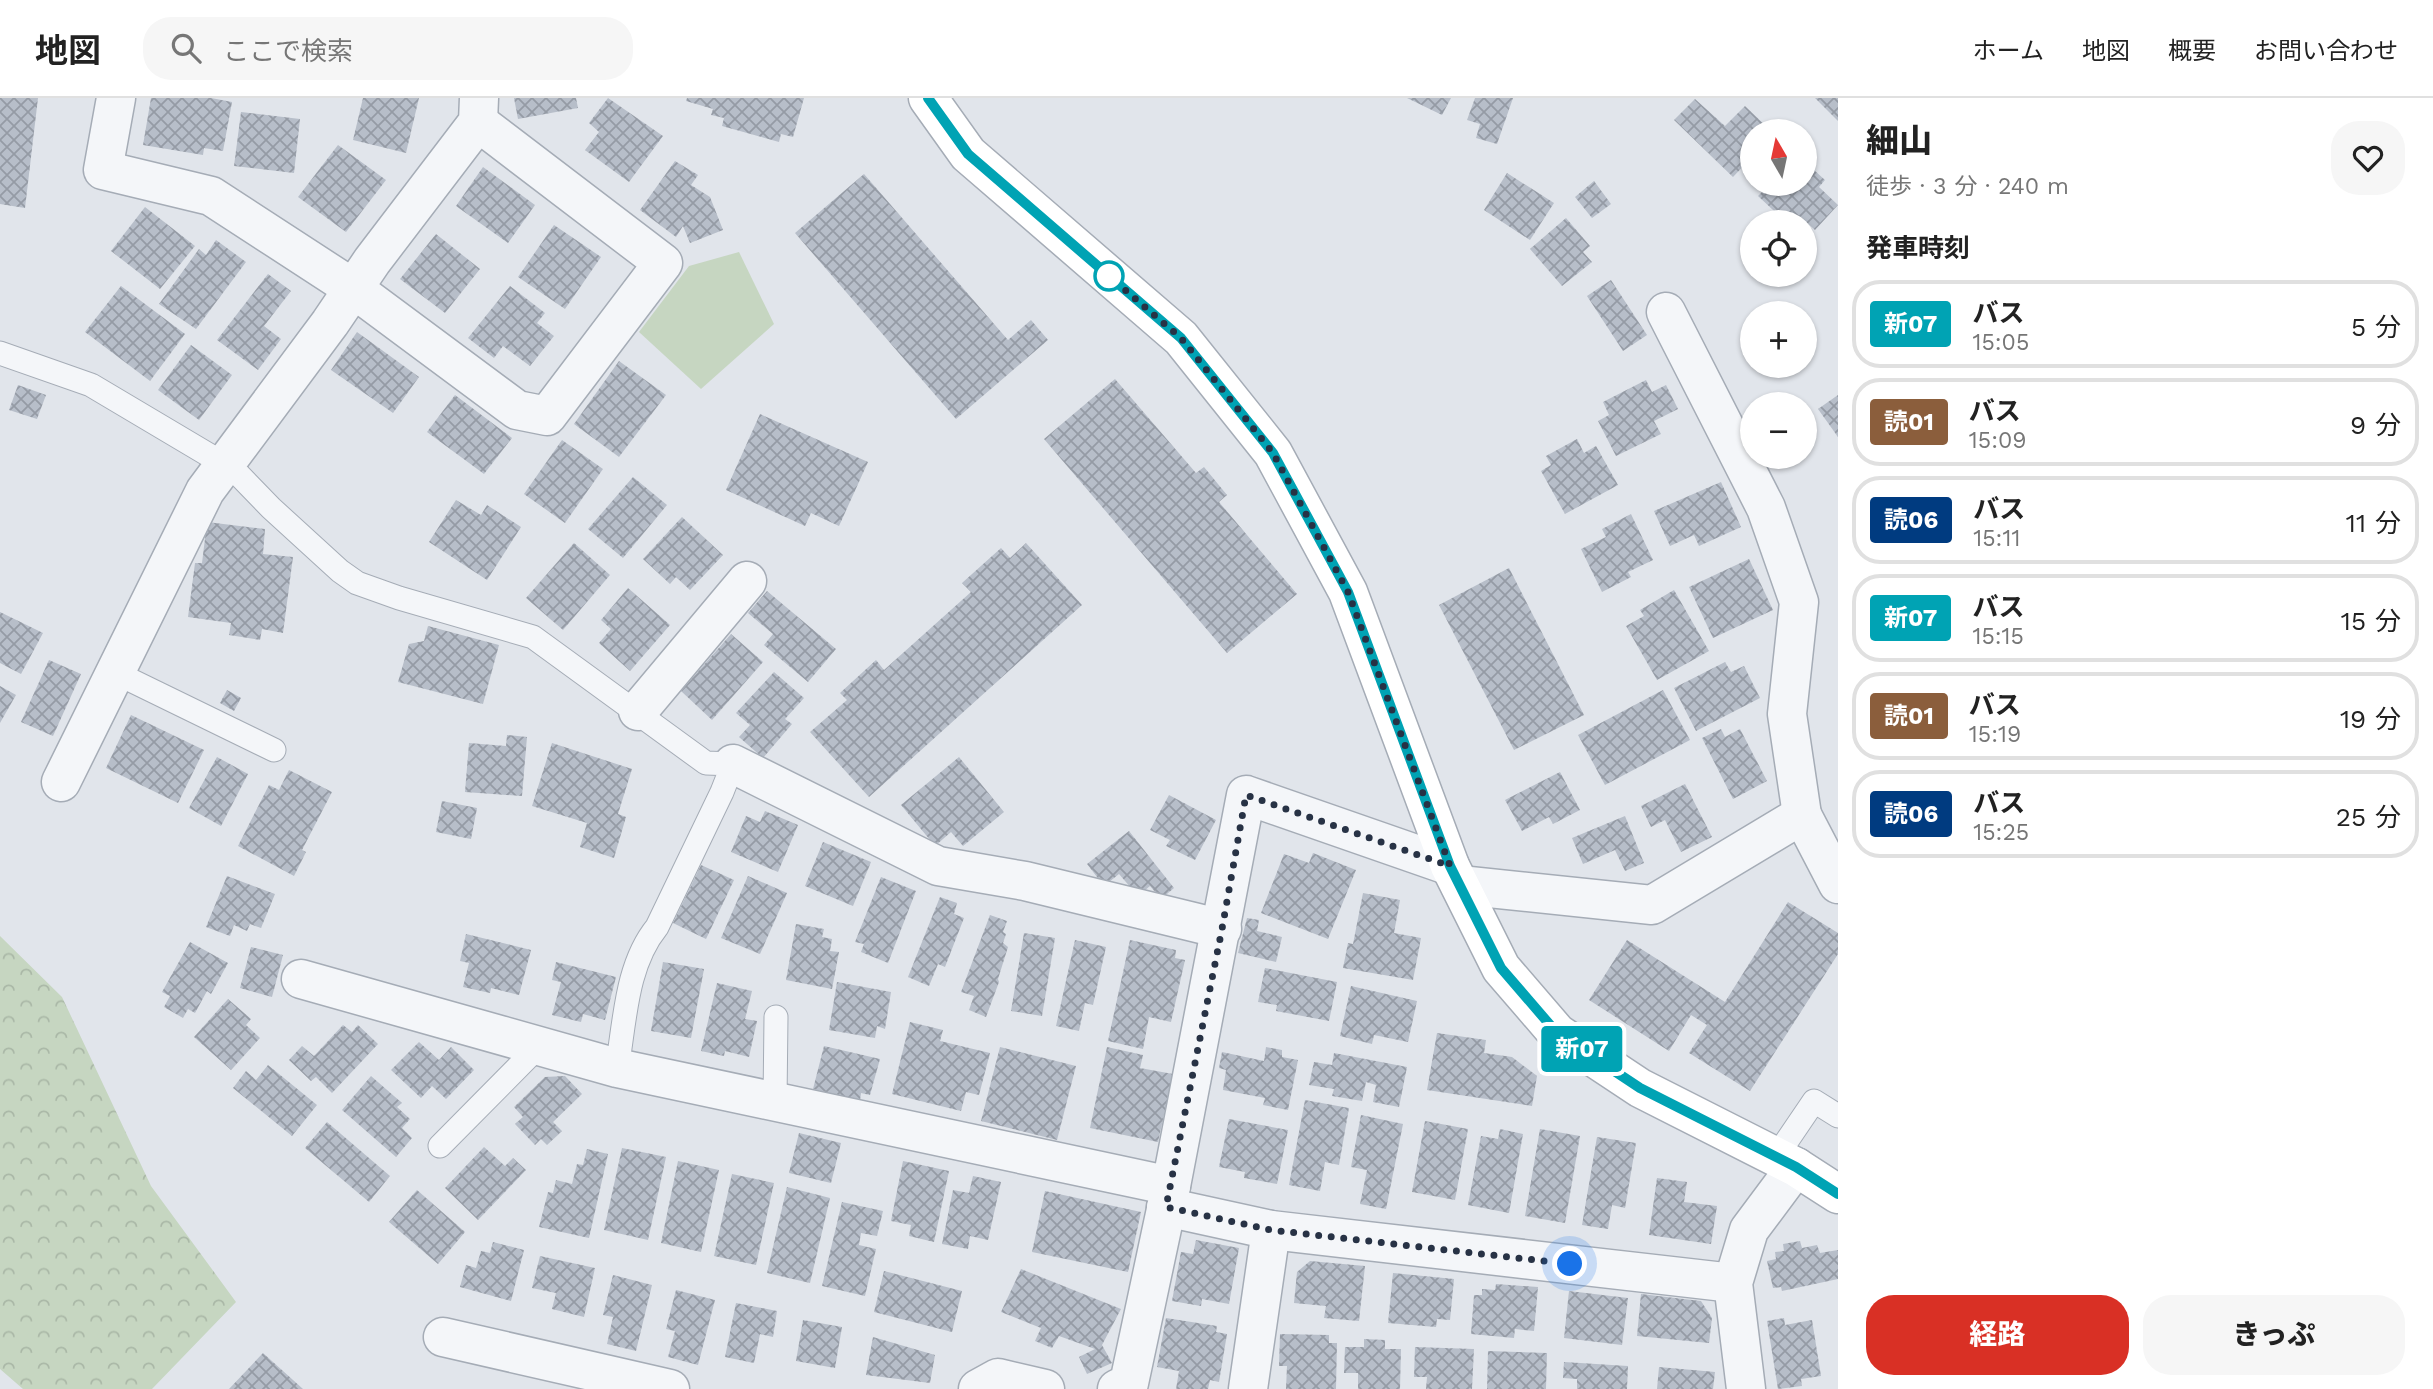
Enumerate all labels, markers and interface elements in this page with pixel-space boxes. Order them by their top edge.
search box [143,17,633,80]
icon: search [167,29,205,67]
text: 地図 [35,31,101,70]
text: ここで検索 [223,36,353,66]
text: ホーム [1973,37,2044,65]
text: 地図 [2082,37,2130,65]
text: 概要 [2168,37,2216,65]
text: お問い合わせ [2254,37,2398,65]
north arrow [1740,119,1816,196]
map controls [1740,119,1817,469]
text: 細山 [1866,121,1932,160]
button: heart [2331,121,2405,195]
text: 徒歩 · 3 分 · 240 m [1866,173,2069,200]
button: locate [1740,210,1817,287]
text: 発車時刻 [1866,233,1970,263]
unlabelled marker [1094,261,1124,291]
text: バス [1972,298,2024,328]
button: + [1740,301,1817,378]
text: 新07 [1884,310,1937,338]
text: 5 分 [2351,312,2401,342]
text: 15:05 [1972,329,2029,356]
button: − [1740,392,1817,469]
text: バス [1969,396,2021,426]
text: 読01 [1884,408,1934,436]
text: 9 分 [2350,410,2401,440]
text: 15:09 [1969,427,2026,454]
text: バス [1973,494,2025,524]
text: 読06 [1884,506,1938,534]
text: 11 分 [2346,508,2401,538]
text: 15:11 [1973,525,2020,552]
text: バス [1972,592,2024,622]
text: 新07 [1884,604,1937,632]
text: 15 分 [2341,606,2401,636]
text: 15:15 [1972,623,2024,650]
text: バス [1969,690,2021,720]
text: 読01 [1884,702,1934,730]
text: 19 分 [2340,704,2401,734]
text: 15:19 [1969,721,2021,748]
text: バス [1973,788,2025,818]
text: 読06 [1884,800,1938,828]
text: 25 分 [2336,802,2401,832]
text: 15:25 [1973,819,2029,846]
line badge: 新07 [1542,1026,1622,1072]
text: 新07 [1555,1035,1609,1063]
your location [1552,1246,1587,1281]
button: 経路 [1866,1295,2129,1375]
button: きっぷ [2143,1295,2405,1375]

